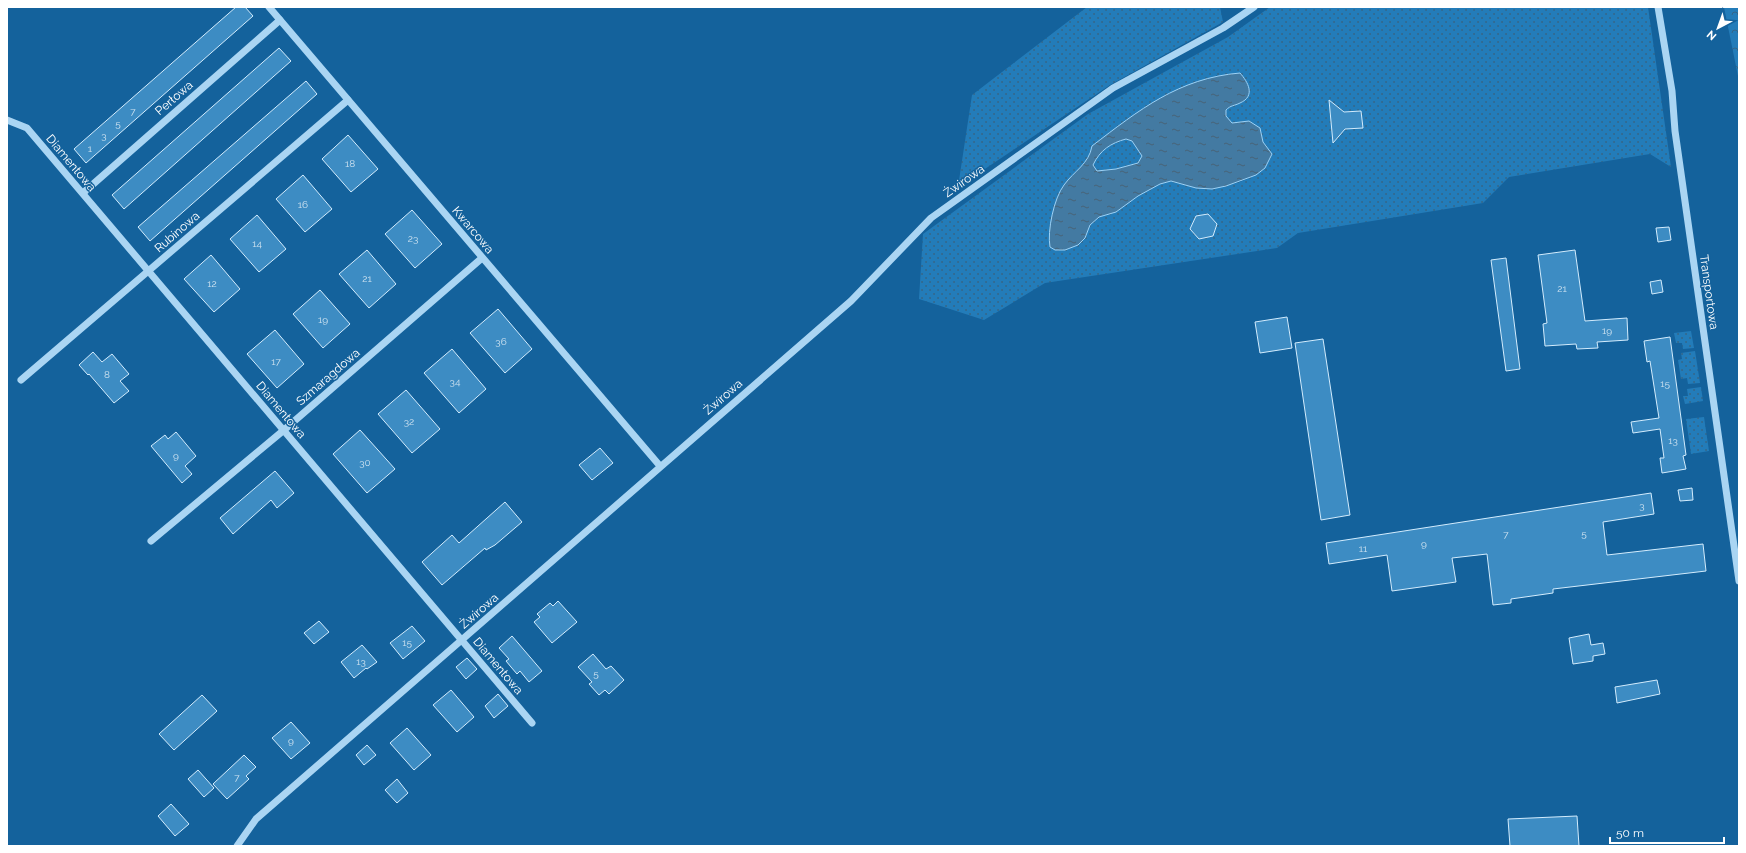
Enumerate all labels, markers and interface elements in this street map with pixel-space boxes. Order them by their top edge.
north arrow [1698,8,1738,48]
text: N [1704,28,1719,43]
street label: Perłowa [152,78,196,118]
house number: 7 [130,106,136,117]
house number: 5 [115,118,121,129]
house number: 3 [101,130,107,141]
street label: Diamentowa [43,132,99,194]
house number: 1 [88,143,93,154]
house number: 18 [345,158,355,169]
street label: Żwirowa [941,162,987,200]
house number: 16 [298,199,308,210]
street label: Kwarcowa [449,204,497,256]
street label: Rubinowa [152,209,202,255]
house number: 23 [408,233,418,244]
house number: 14 [252,238,262,249]
street label: Transportowa [1697,254,1721,330]
house number: 21 [362,273,372,284]
house number: 12 [207,278,217,289]
house number: 21 [1557,283,1567,294]
house number: 19 [318,314,328,325]
house number: 19 [1602,325,1612,336]
house number: 36 [495,336,507,347]
street label: Szmaragdowa [293,346,363,408]
house number: 17 [271,356,281,367]
house number: 8 [104,369,110,380]
house number: 34 [450,376,461,387]
street label: Żwirowa [701,376,745,418]
house number: 15 [1660,378,1670,389]
street label: Diamentowa [253,379,309,441]
house number: 32 [404,416,414,427]
house number: 13 [1668,435,1678,446]
house number: 9 [173,450,179,461]
house number: 30 [359,457,371,468]
house number: 3 [1639,500,1645,511]
house number: 5 [1581,528,1587,539]
house number: 7 [1503,529,1509,540]
house number: 9 [1421,538,1427,549]
house number: 11 [1359,543,1368,554]
street label: Żwirowa [457,590,501,632]
street label: Diamentowa [470,635,526,697]
house number: 15 [402,637,412,648]
house number: 13 [356,656,366,667]
house number: 5 [593,668,599,679]
house number: 9 [288,735,294,746]
house number: 7 [234,772,240,783]
scale bar [1610,819,1724,845]
text: 50 m [1616,826,1644,840]

